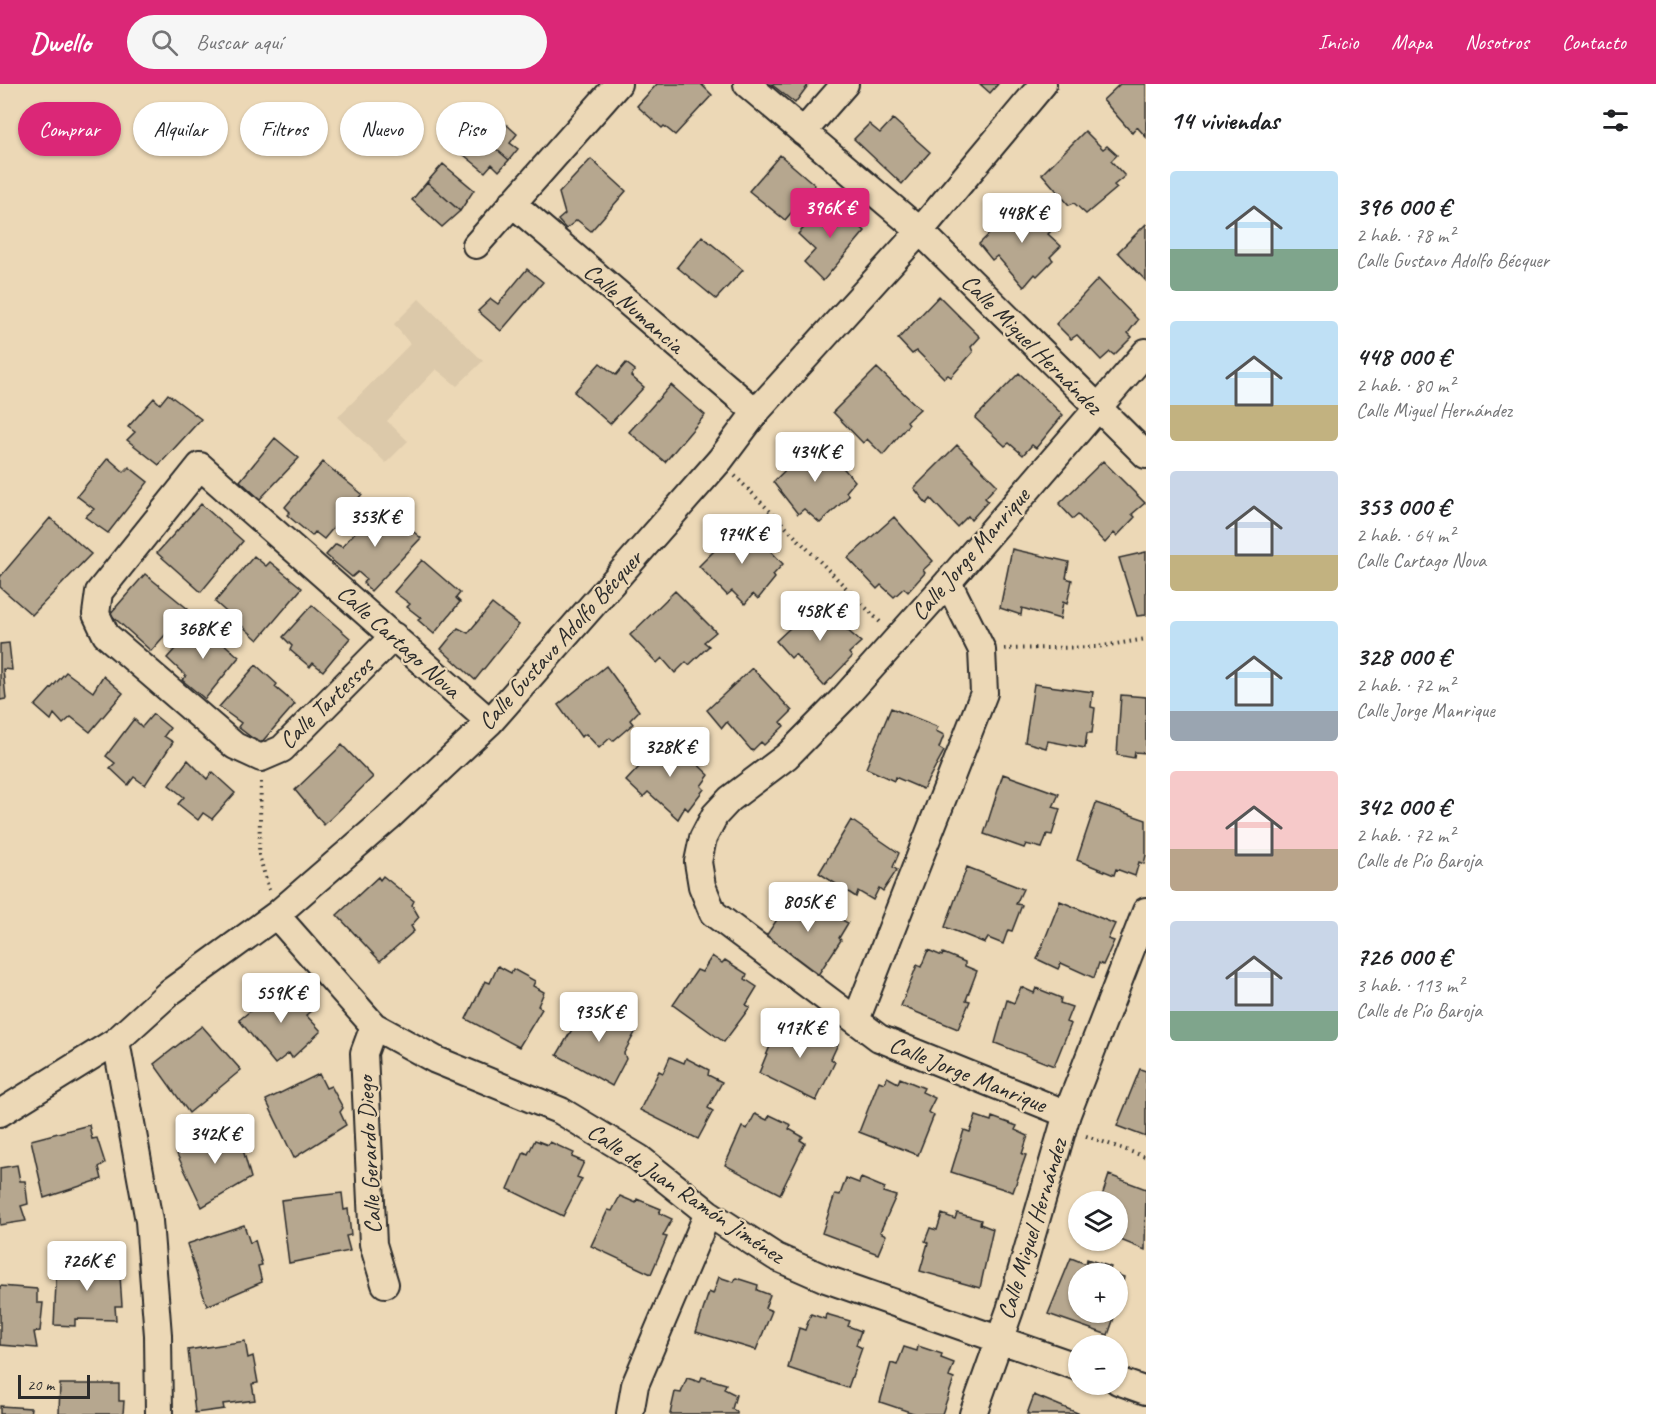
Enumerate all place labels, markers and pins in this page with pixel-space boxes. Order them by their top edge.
pin: 396K € [781,188,879,239]
pin: 448K € [973,193,1071,244]
pin: 434K € [766,432,864,483]
pin: 353K € [326,497,424,548]
pin: 974K € [693,514,791,565]
pin: 458K € [771,591,869,642]
pin: 368K € [154,609,252,660]
pin: 328K € [621,727,719,778]
pin: 805K € [759,882,857,933]
pin: 559K € [232,973,330,1024]
pin: 935K € [550,992,648,1043]
pin: 417K € [751,1008,849,1059]
pin: 342K € [166,1114,264,1165]
pin: 726K € [38,1241,136,1292]

